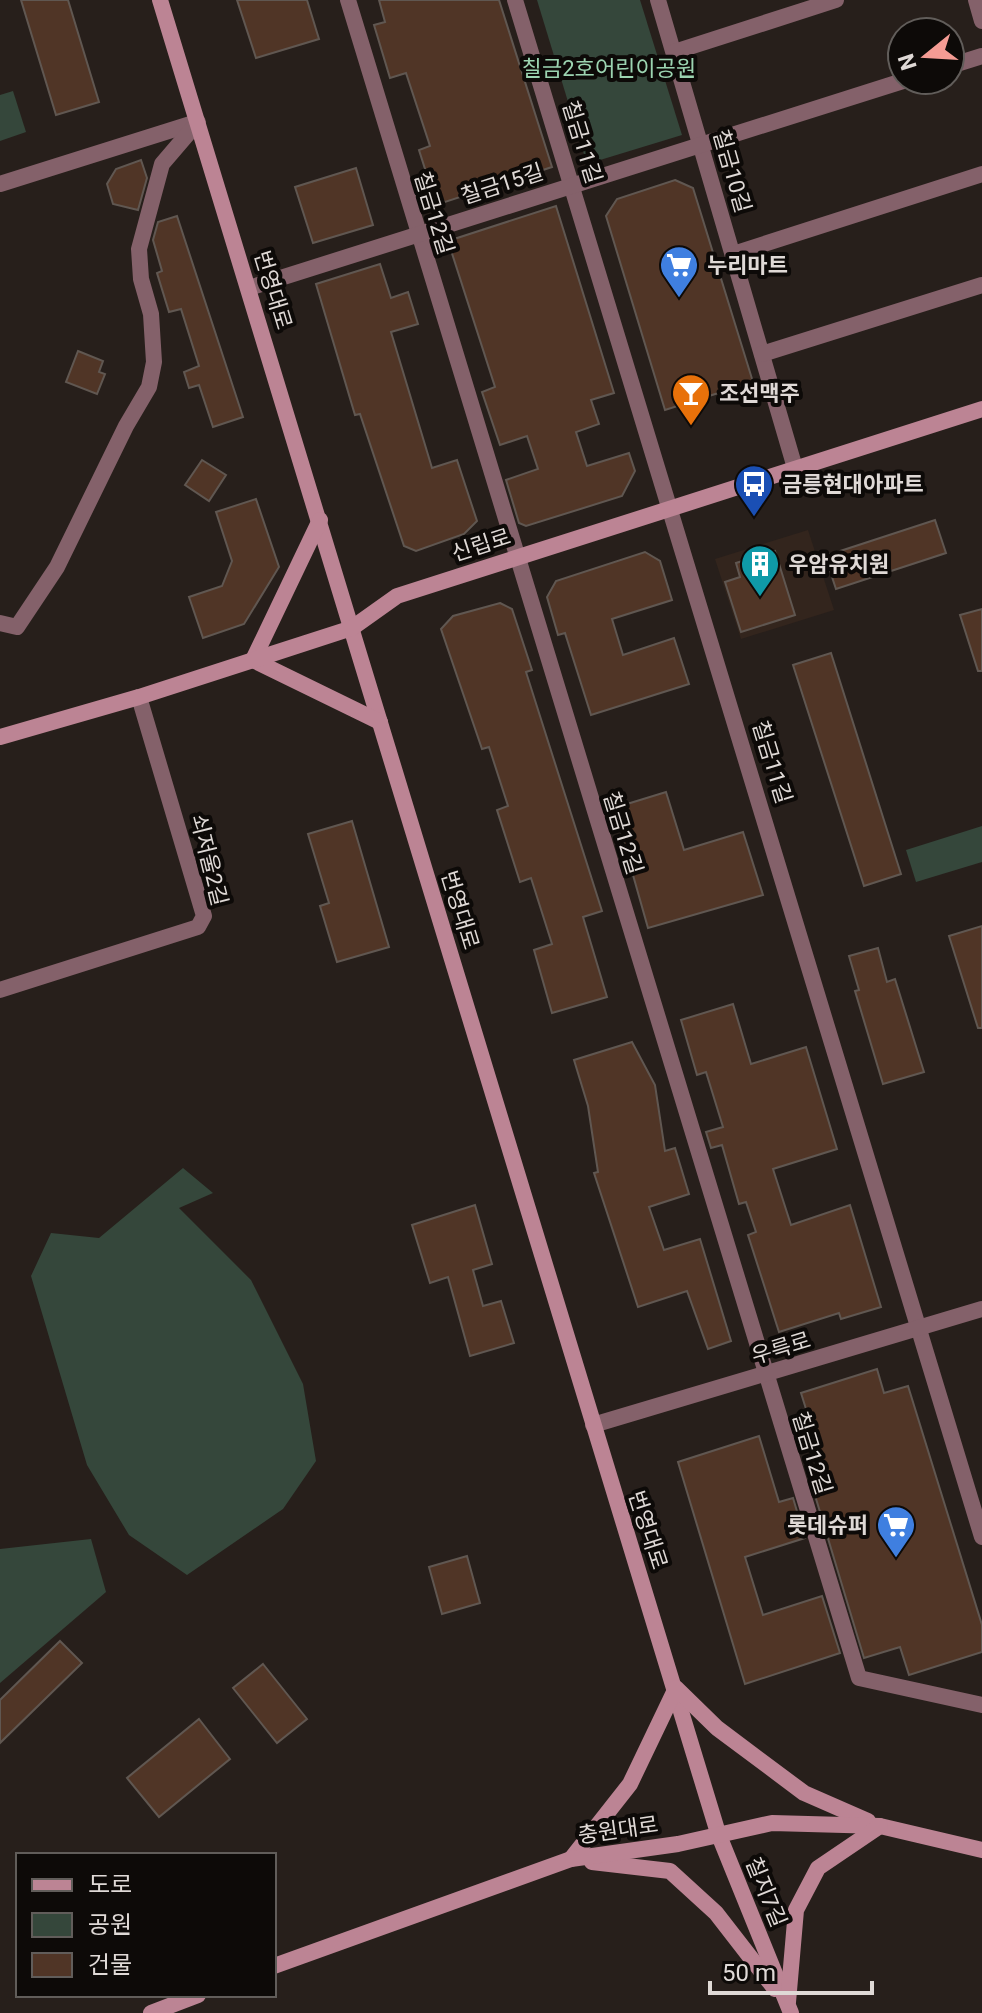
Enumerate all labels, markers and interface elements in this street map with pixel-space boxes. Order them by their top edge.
north arrow [886,16,966,96]
text: N [893,51,922,73]
park label: 칠금2호어린이공원 [522,56,696,81]
street label: 칠금11길 [558,97,606,187]
street label: 칠금10길 [708,126,756,216]
street label: 칠금15길 [458,159,546,209]
street label: 칠금12길 [410,168,458,258]
supermarket icon: 누리마트 [658,244,700,299]
street label: 번영대로 [249,248,297,332]
place label: 누리마트 [707,253,788,278]
bar icon: 조선맥주 [670,372,712,427]
place label: 조선맥주 [719,381,800,406]
bus stop icon: 금릉현대아파트 [733,463,775,518]
place label: 금릉현대아파트 [782,472,924,497]
street label: 신립로 [448,524,514,566]
building icon: 우암유치원 [739,543,781,598]
place label: 우암유치원 [788,552,889,577]
street label: 칠금11길 [748,717,796,807]
street label: 칠금12길 [599,788,647,878]
street label: 쇠저울2길 [186,812,232,908]
street label: 번영대로 [436,868,484,952]
street label: 우륵로 [748,1327,814,1369]
street label: 칠금12길 [788,1408,836,1498]
street label: 번영대로 [624,1488,672,1572]
supermarket icon: 롯데슈퍼 [875,1504,917,1559]
place label: 롯데슈퍼 [787,1513,868,1538]
street label: 충원대로 [576,1812,660,1848]
legend [16,1853,276,1997]
street label: 칠지7길 [741,1853,791,1931]
text: 도로 [88,1871,132,1899]
text: 공원 [88,1911,132,1939]
scale bar [710,1945,872,1995]
text: 건물 [88,1951,132,1979]
text: 50 m [722,1959,776,1987]

